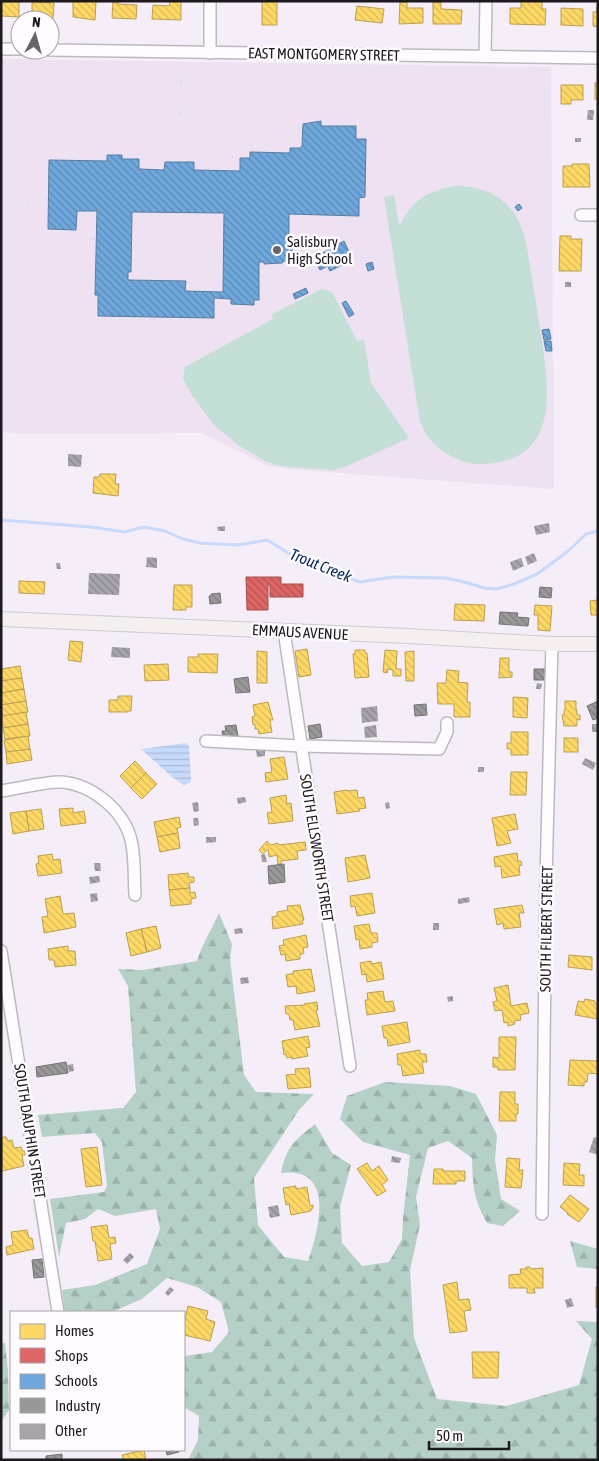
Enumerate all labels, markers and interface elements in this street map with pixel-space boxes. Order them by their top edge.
north arrow [10,10,60,60]
text: N [31,14,41,30]
street label: EAST MONTGOMERY STREET [248,44,400,64]
place label: Salisbury High School [287,233,352,267]
marker: Salisbury High School [271,244,283,256]
water label: Trout Creek [287,544,355,586]
street label: EMMAUS AVENUE [252,621,349,643]
street label: SOUTH ELLSWORTH STREET [297,773,337,924]
street label: SOUTH FILBERT STREET [536,865,556,992]
street label: SOUTH DAUPHIN STREET [11,1062,49,1200]
legend [10,1311,185,1451]
text: Homes [55,1322,94,1339]
text: Shops [55,1347,88,1364]
text: Schools [55,1372,98,1389]
text: Industry [55,1397,101,1414]
scale bar [429,1418,509,1450]
text: Other [55,1422,87,1439]
text: 50 m [436,1427,463,1444]

